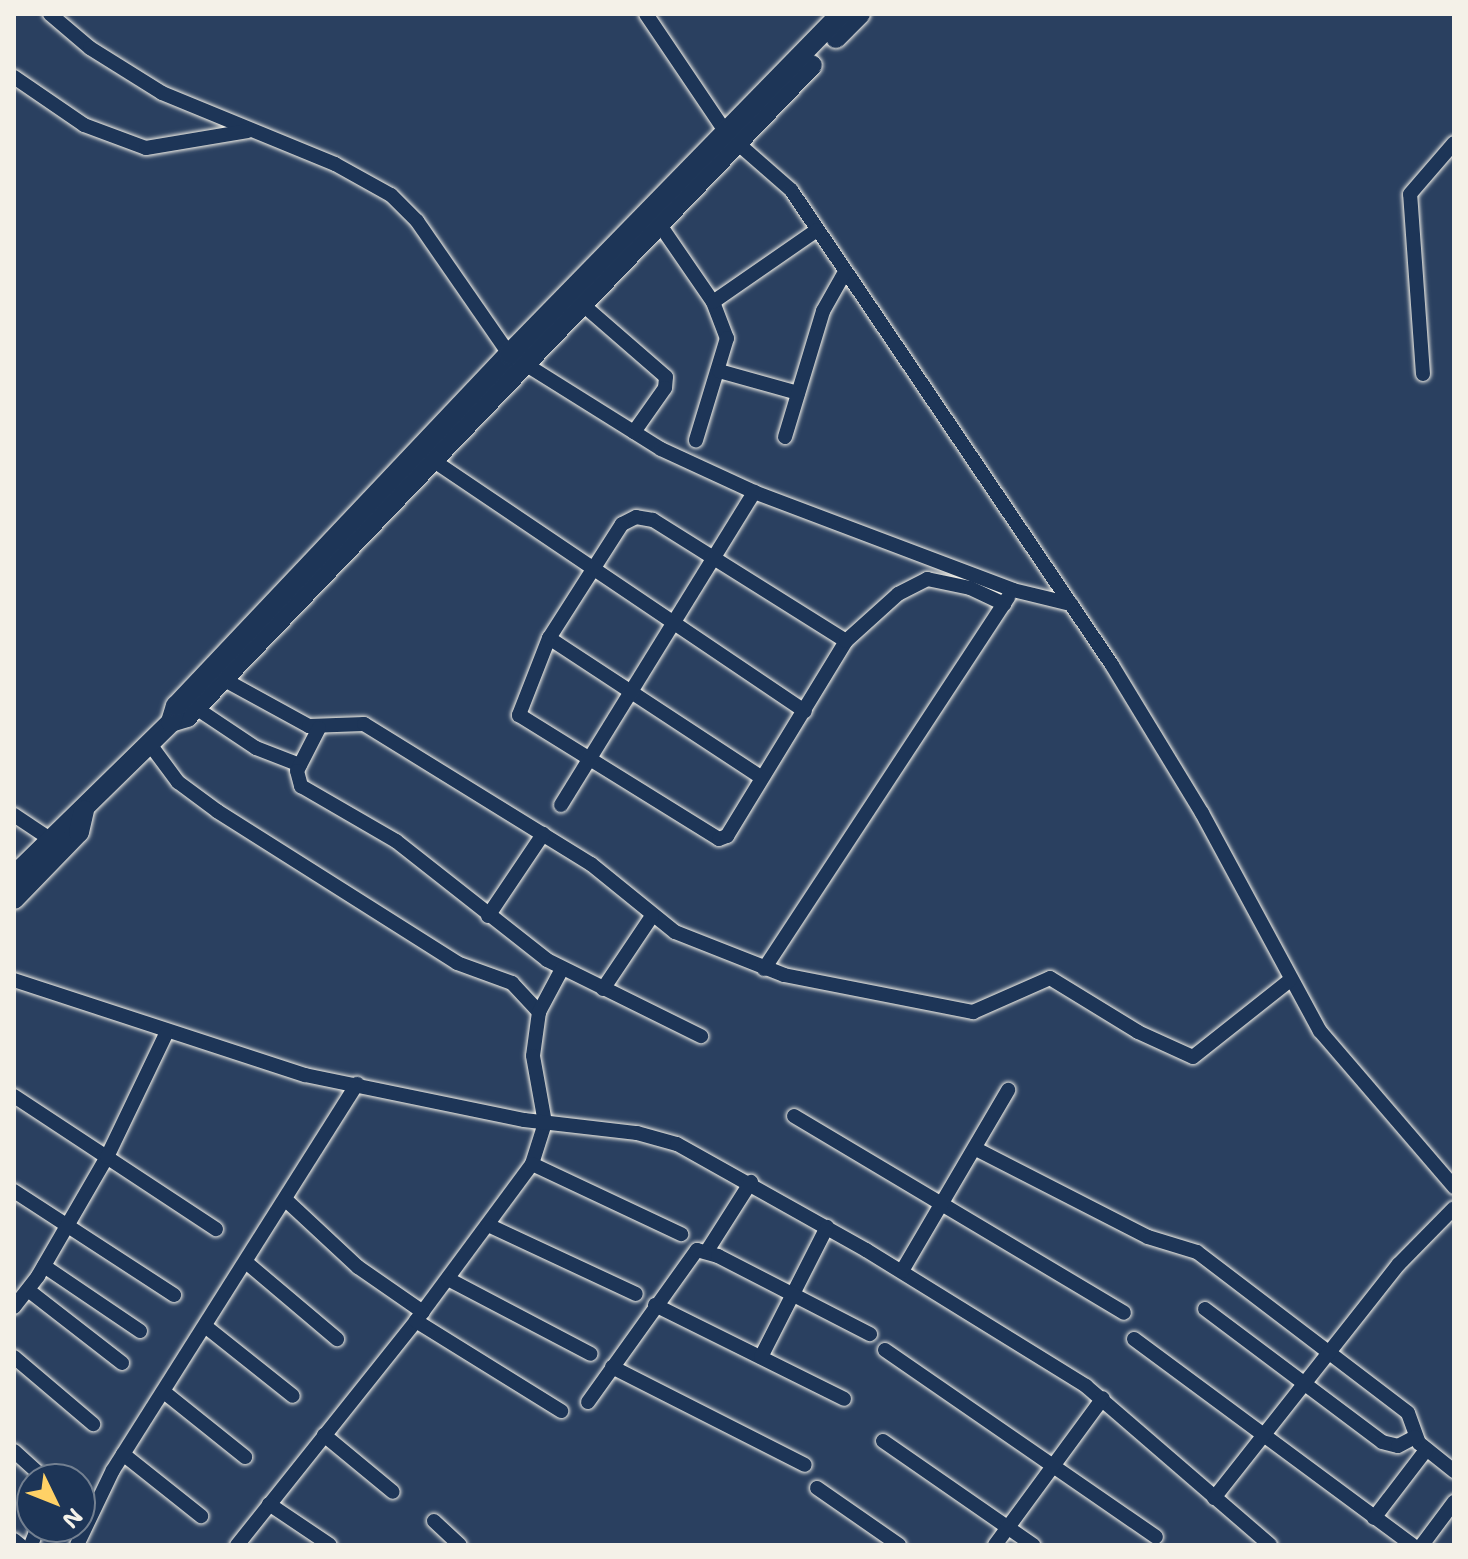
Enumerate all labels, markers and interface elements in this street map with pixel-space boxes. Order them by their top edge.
north arrow [16,1463,96,1543]
text: N [56,1502,89,1535]

